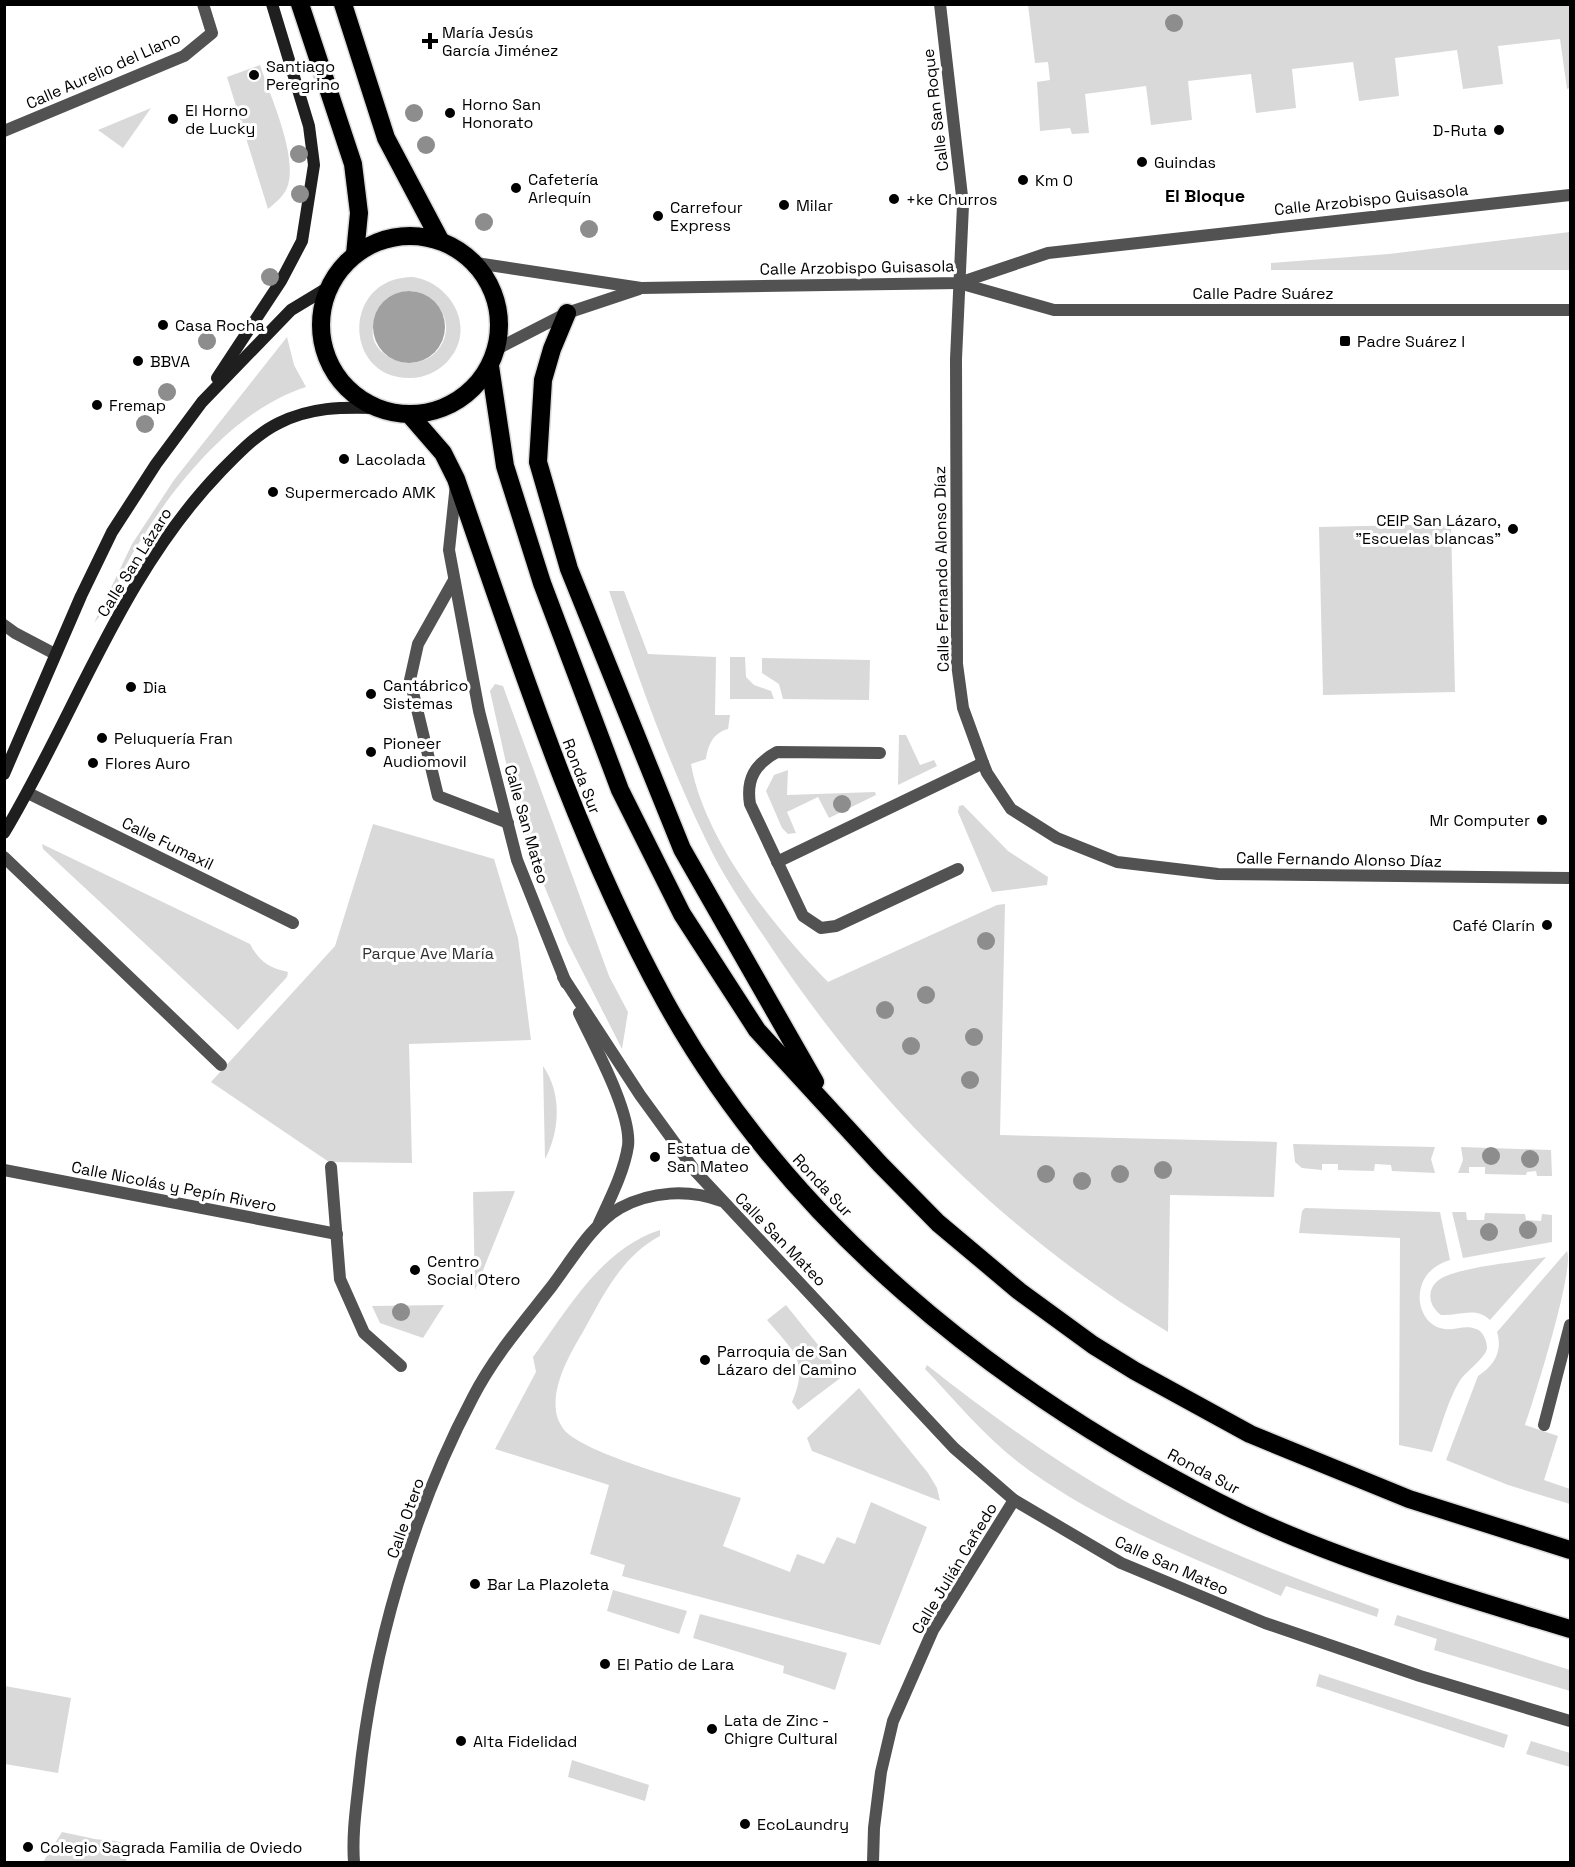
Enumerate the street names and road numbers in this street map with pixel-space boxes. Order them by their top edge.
street label: Calle Aurelio del Llano [23,27,184,114]
street label: Calle San Roque [918,47,953,172]
street label: Calle Arzobispo Guisasola [1273,179,1469,220]
street label: Calle Arzobispo Guisasola [759,255,955,280]
street label: Calle Padre Suárez [1193,283,1334,304]
street label: Calle Fernando Alonso Díaz [929,466,954,672]
street label: Calle San Lázaro [92,504,176,621]
street label: Ronda Sur [558,736,605,817]
street label: Calle San Mateo [500,762,554,886]
street label: Calle Fumaxil [118,812,217,875]
street label: Calle Fernando Alonso Díaz [1236,847,1442,872]
street label: Ronda Sur [788,1149,857,1221]
street label: Calle Nicolás y Pepín Rivero [69,1156,278,1217]
street label: Calle San Mateo [730,1188,831,1291]
street label: Ronda Sur [1164,1444,1244,1499]
street label: Calle Otero [382,1475,429,1561]
street label: Calle Julián Cañedo [907,1499,1002,1638]
street label: Calle San Mateo [1111,1531,1232,1600]

